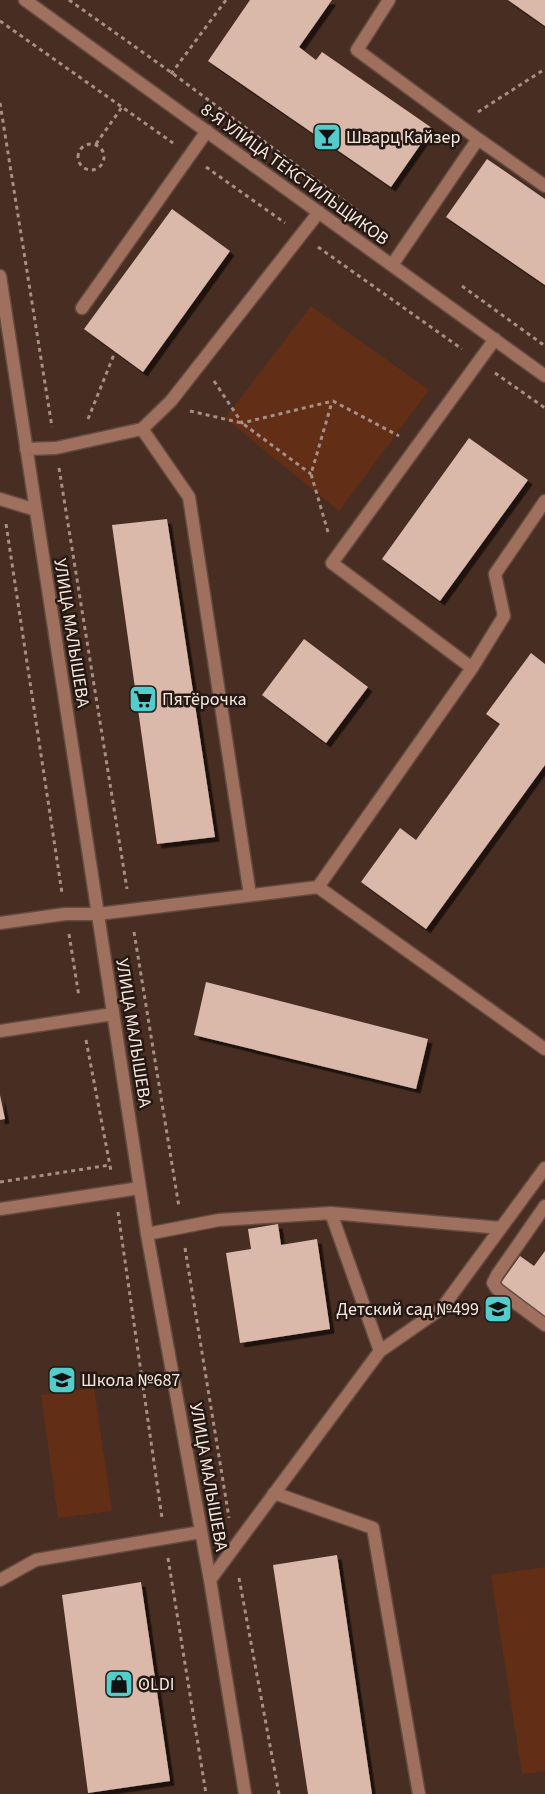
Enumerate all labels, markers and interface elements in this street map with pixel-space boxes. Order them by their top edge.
street label: 8-Я УЛИЦА ТЕКСТИЛЬЩИКОВ [195,97,394,251]
bar icon: Шварц Кайзер [312,122,342,152]
place label: Шварц Кайзер [346,125,460,150]
street label: УЛИЦА МАЛЫШЕВА [47,557,96,710]
supermarket icon: Пятёрочка [128,684,158,714]
place label: Пятёрочка [162,687,247,712]
street label: УЛИЦА МАЛЫШЕВА [109,957,158,1110]
school or university icon: Детский сад №499 [483,1294,513,1324]
place label: Детский сад №499 [336,1297,479,1322]
school or university icon: Школа №687 [47,1365,77,1395]
place label: Школа №687 [81,1368,180,1393]
street label: УЛИЦА МАЛЫШЕВА [183,1401,234,1554]
shop icon: OLDI [104,1669,134,1699]
place label: OLDI [138,1672,175,1697]

